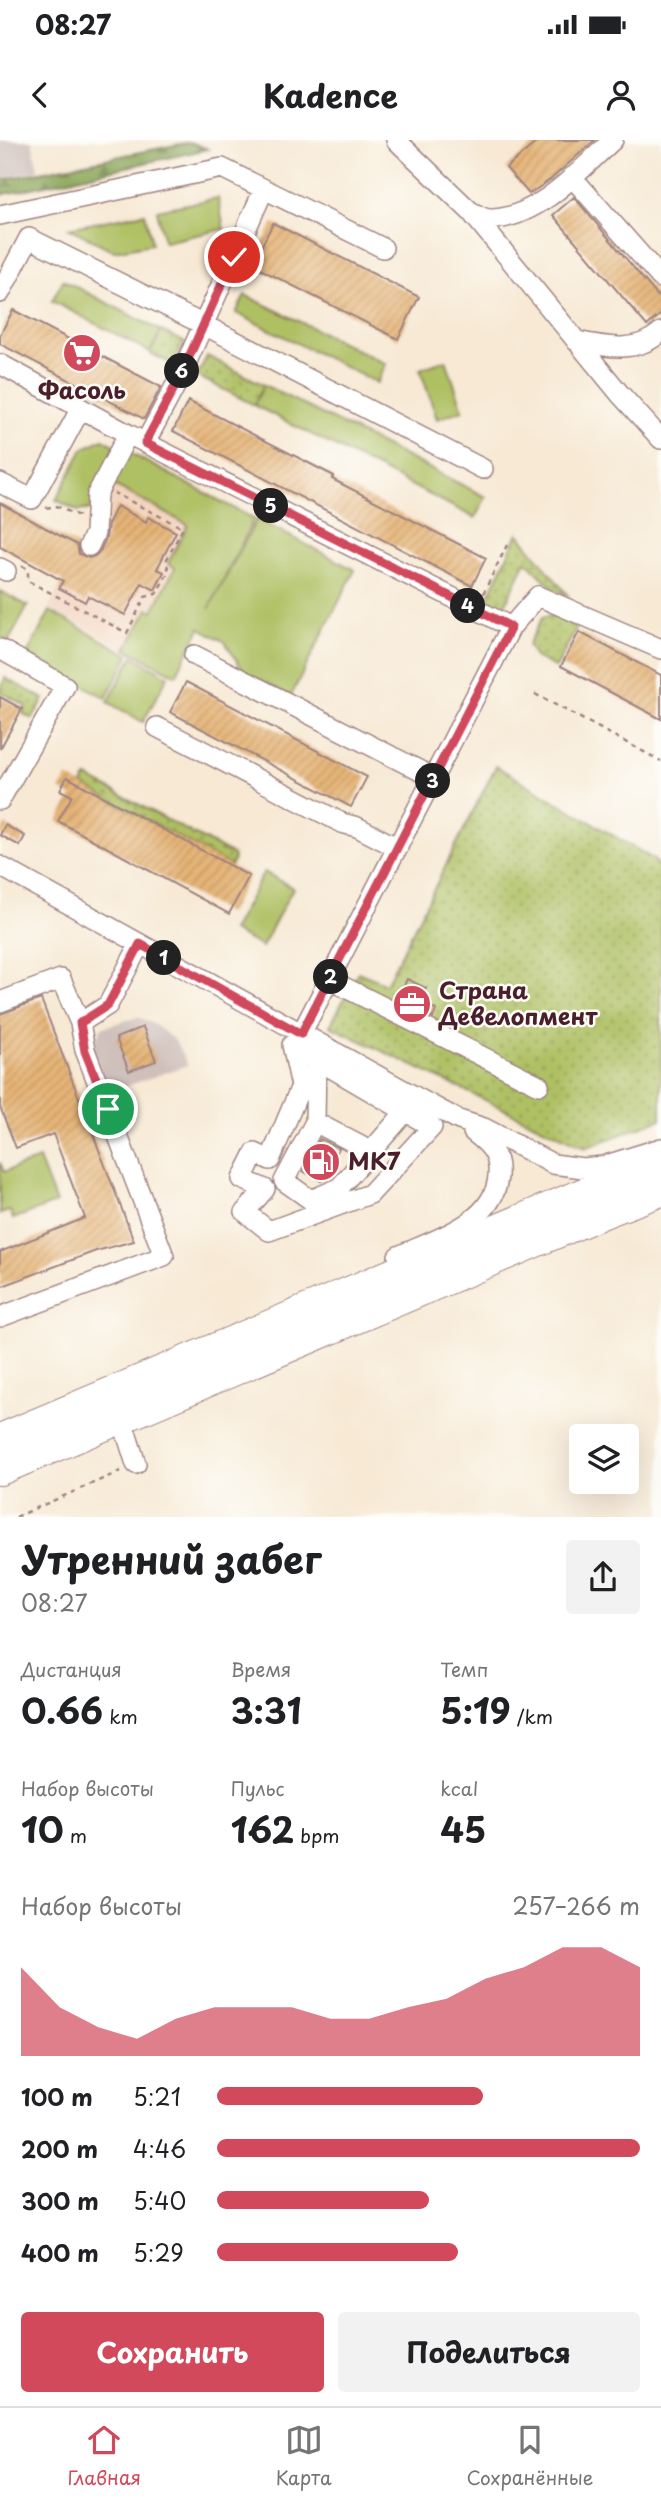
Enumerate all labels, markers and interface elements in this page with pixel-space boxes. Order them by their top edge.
text: 08:27 [35,5,111,44]
text: Kadence [263,71,398,119]
icon: back [21,76,59,114]
icon: person [602,76,640,114]
pin [204,227,264,287]
icon: check [215,238,253,276]
supermarket icon: Фасоль [61,332,103,374]
pin: 6 [164,354,200,388]
text: 6 [175,356,188,384]
place label: Фасоль [38,372,126,407]
pin: 5 [254,488,288,524]
text: 5 [264,491,277,519]
pin: 4 [450,588,486,624]
text: 4 [461,591,474,619]
pin: 3 [416,764,450,798]
text: 3 [426,766,439,794]
pin: 1 [146,940,182,976]
text: 1 [159,943,168,971]
pin: 2 [314,960,348,994]
text: 2 [324,962,337,990]
place label: Страна Девелопмент [438,972,598,1033]
office icon: Страна Девелопмент [391,983,433,1025]
pin [78,1079,138,1139]
icon: arrive [89,1090,127,1128]
fuel station icon: МК7 [300,1141,342,1183]
place label: МК7 [348,1143,401,1178]
map controls [569,1424,639,1494]
button: layers [569,1424,639,1494]
text: Утренний забег [21,1530,321,1587]
button: share [566,1540,640,1614]
text: 08:27 [21,1585,87,1620]
text: Дистанция [21,1655,122,1683]
text: Время [231,1655,291,1683]
text: Темп [440,1655,488,1683]
text: 0.66 [21,1683,103,1736]
text: 3:31 [231,1683,302,1736]
text: 5:19 [440,1683,511,1736]
text: km [103,1702,138,1730]
text: /km [511,1702,553,1730]
text: Набор высоты [21,1774,154,1802]
text: Пульс [231,1774,284,1802]
text: kcal [440,1774,478,1802]
text: 10 [21,1802,64,1855]
text: 162 [231,1802,294,1855]
text: 45 [440,1802,486,1855]
text: m [64,1821,87,1849]
text: bpm [294,1821,340,1849]
text: Набор высоты [21,1888,182,1923]
text: 257–266 m [512,1888,640,1923]
text: 100 m [21,2079,93,2114]
text: 5:21 [133,2079,181,2114]
text: 200 m [21,2131,98,2166]
text: 4:46 [133,2131,186,2166]
text: 300 m [21,2183,99,2218]
text: 5:40 [133,2183,186,2218]
text: 400 m [21,2235,99,2270]
text: 5:29 [133,2235,184,2270]
button: Сохранить [21,2312,324,2392]
button: Поделиться [338,2312,640,2392]
tab: Главная [67,2421,141,2491]
tab: Карта [276,2421,332,2491]
tab: Сохранённые [467,2421,594,2491]

